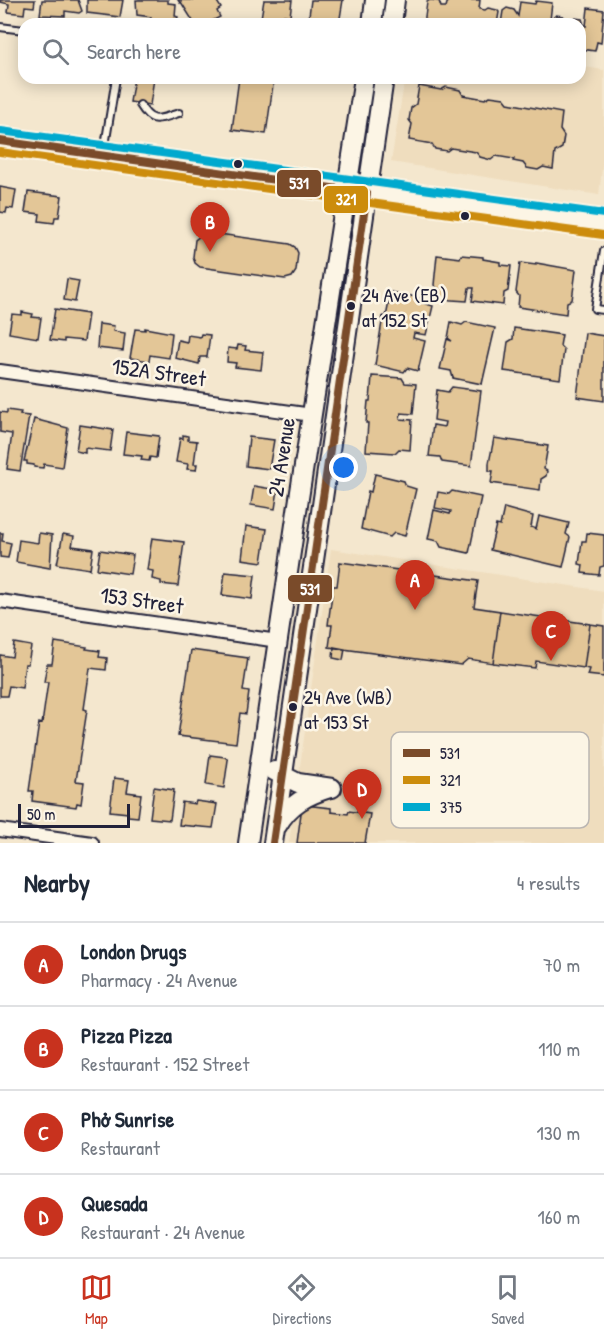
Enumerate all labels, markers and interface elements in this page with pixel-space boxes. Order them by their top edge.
search box [18,18,586,84]
icon: search [39,35,72,68]
text: Search here [87,36,181,66]
unlabelled marker [232,158,244,170]
line badge: 531 [276,169,322,198]
text: 531 [289,172,309,194]
line badge: 321 [323,185,369,214]
text: 321 [336,188,356,210]
pin: B [190,202,230,252]
unlabelled marker [459,210,471,222]
place label: 24 Ave (EB) at 152 St [362,281,447,333]
marker: 24 Ave (EB) at 152 St [345,300,357,312]
street label: 152A Street [110,351,208,393]
street label: 24 Avenue [260,415,302,499]
your location [329,453,358,482]
pin: A [396,560,434,610]
line badge: 531 [287,574,333,603]
text: 531 [300,578,320,600]
street label: 153 Street [99,579,186,621]
pin: C [532,612,570,661]
place label: 24 Ave (WB) at 153 St [304,683,392,735]
marker: 24 Ave (WB) at 153 St [287,701,299,713]
legend [391,732,589,828]
text: 531 [440,742,460,764]
text: 321 [440,769,461,791]
pin: D [342,770,382,819]
text: 375 [440,796,462,818]
scale bar [18,801,130,828]
text: 50 m [27,803,56,825]
text: Nearby [24,865,90,900]
text: 4 results [517,869,580,896]
text: London Drugs [81,936,186,966]
text: A [39,951,48,978]
text: 70 m [543,951,580,978]
text: Pharmacy · 24 Avenue [81,966,238,993]
text: Pizza Pizza [81,1020,172,1050]
text: B [38,1035,49,1062]
text: 110 m [538,1035,580,1062]
text: Restaurant · 152 Street [81,1050,249,1077]
text: Phở Sunrise [81,1104,174,1134]
text: C [38,1119,49,1146]
text: 130 m [537,1119,580,1146]
text: Restaurant [81,1134,160,1161]
text: Quesada [81,1188,147,1218]
text: D [39,1203,48,1230]
text: 160 m [538,1203,580,1230]
text: Restaurant · 24 Avenue [81,1218,245,1245]
tab: Map [80,1271,113,1329]
tab: Directions [273,1271,331,1329]
tab: Saved [491,1271,524,1329]

